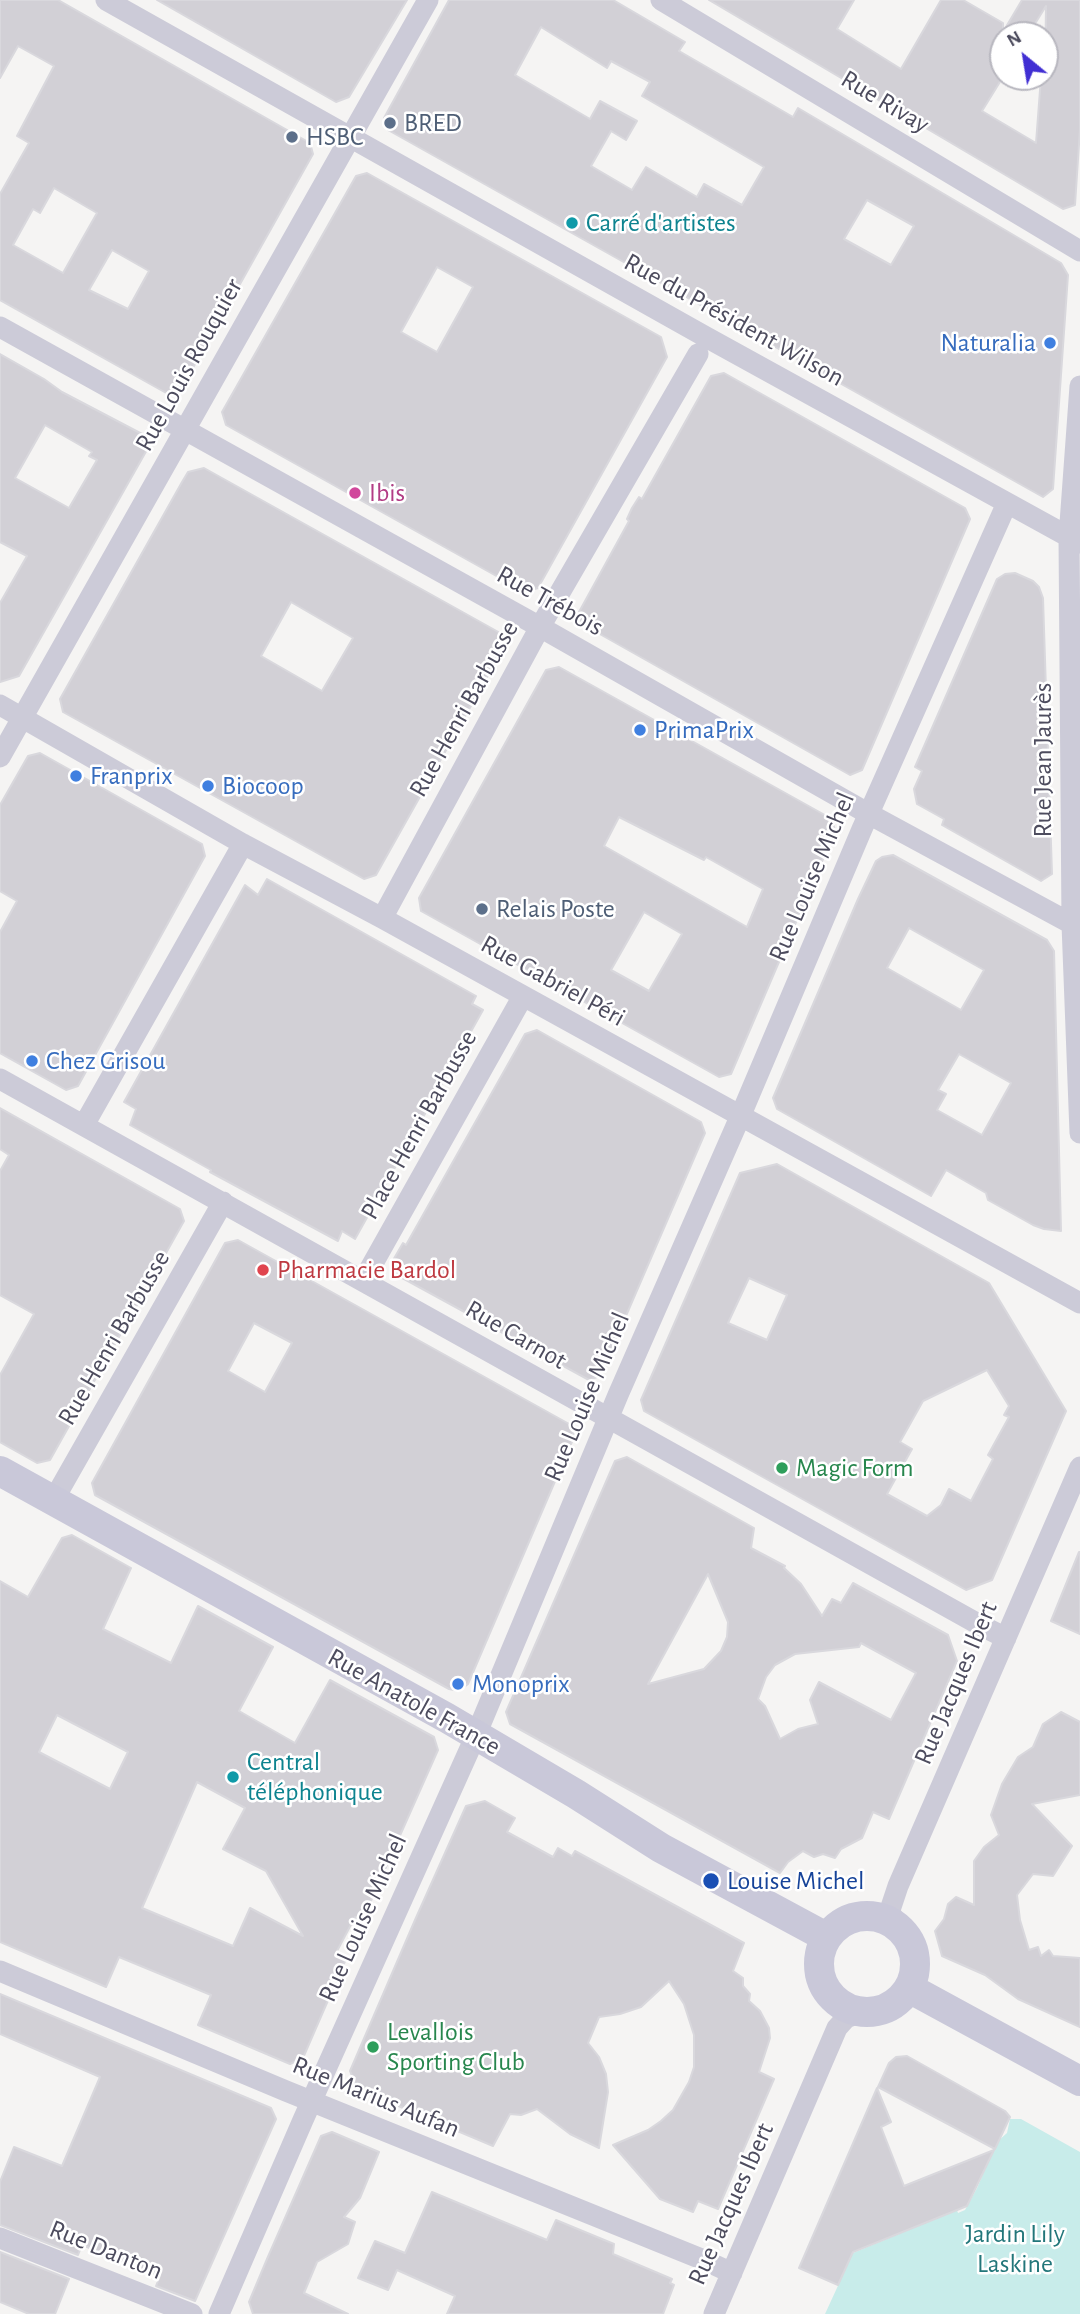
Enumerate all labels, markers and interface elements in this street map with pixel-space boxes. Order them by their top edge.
north arrow [989,21,1059,91]
text: N [1004,28,1025,51]
street label: Rue Rivay [835,64,935,140]
place label: BRED [404,107,462,139]
marker: BRED [382,115,398,131]
place label: HSBC [306,121,364,153]
marker: HSBC [284,129,300,145]
place label: Carré d'artistes [586,207,736,239]
marker: Carré d'artistes [564,215,580,231]
street label: Rue du Président Wilson [619,247,849,393]
street label: Rue Louis Rouquier [129,273,249,457]
place label: Naturalia [941,327,1036,359]
marker: Naturalia [1042,335,1058,351]
place label: Ibis [369,477,405,509]
marker: Ibis [347,485,363,501]
street label: Rue Trébois [491,559,609,643]
street label: Rue Henri Barbusse [403,615,525,803]
street label: Rue Jean Jaurès [1027,683,1059,837]
place label: PrimaPrix [654,714,754,746]
marker: PrimaPrix [632,722,648,738]
place label: Franprix [90,760,173,792]
marker: Franprix [68,768,84,784]
place label: Biocoop [222,770,304,802]
marker: Biocoop [200,778,216,794]
street label: Rue Louise Michel [762,788,862,966]
place label: Relais Poste [496,893,615,925]
marker: Relais Poste [474,901,490,917]
street label: Rue Gabriel Péri [475,928,631,1034]
street label: Place Henri Barbusse [354,1025,484,1225]
place label: Chez Grisou [46,1045,165,1077]
marker: Chez Grisou [24,1053,40,1069]
street label: Rue Henri Barbusse [51,1245,177,1431]
place label: Pharmacie Bardol [277,1254,456,1286]
marker: Pharmacie Bardol [255,1262,271,1278]
street label: Rue Carnot [460,1294,572,1376]
street label: Rue Louise Michel [537,1308,637,1486]
place label: Magic Form [796,1452,914,1484]
marker: Magic Form [774,1460,790,1476]
street label: Rue Jacques Ibert [908,1597,1004,1769]
street label: Rue Anatole France [322,1642,506,1762]
place label: Monoprix [472,1668,570,1700]
marker: Monoprix [450,1676,466,1692]
place label: Central téléphonique [247,1746,383,1808]
marker: Central téléphonique [225,1769,241,1785]
street label: Rue Louise Michel [312,1829,414,2007]
place label: Louise Michel [727,1865,864,1897]
marker: Louise Michel [701,1871,721,1891]
place label: Levallois Sporting Club [387,2016,525,2078]
marker: Levallois Sporting Club [365,2039,381,2055]
street label: Rue Marius Aufan [288,2049,464,2145]
street label: Rue Jacques Ibert [681,2118,781,2290]
street label: Rue Danton [45,2213,167,2287]
park label: Jardin Lily Laskine [965,2218,1065,2280]

